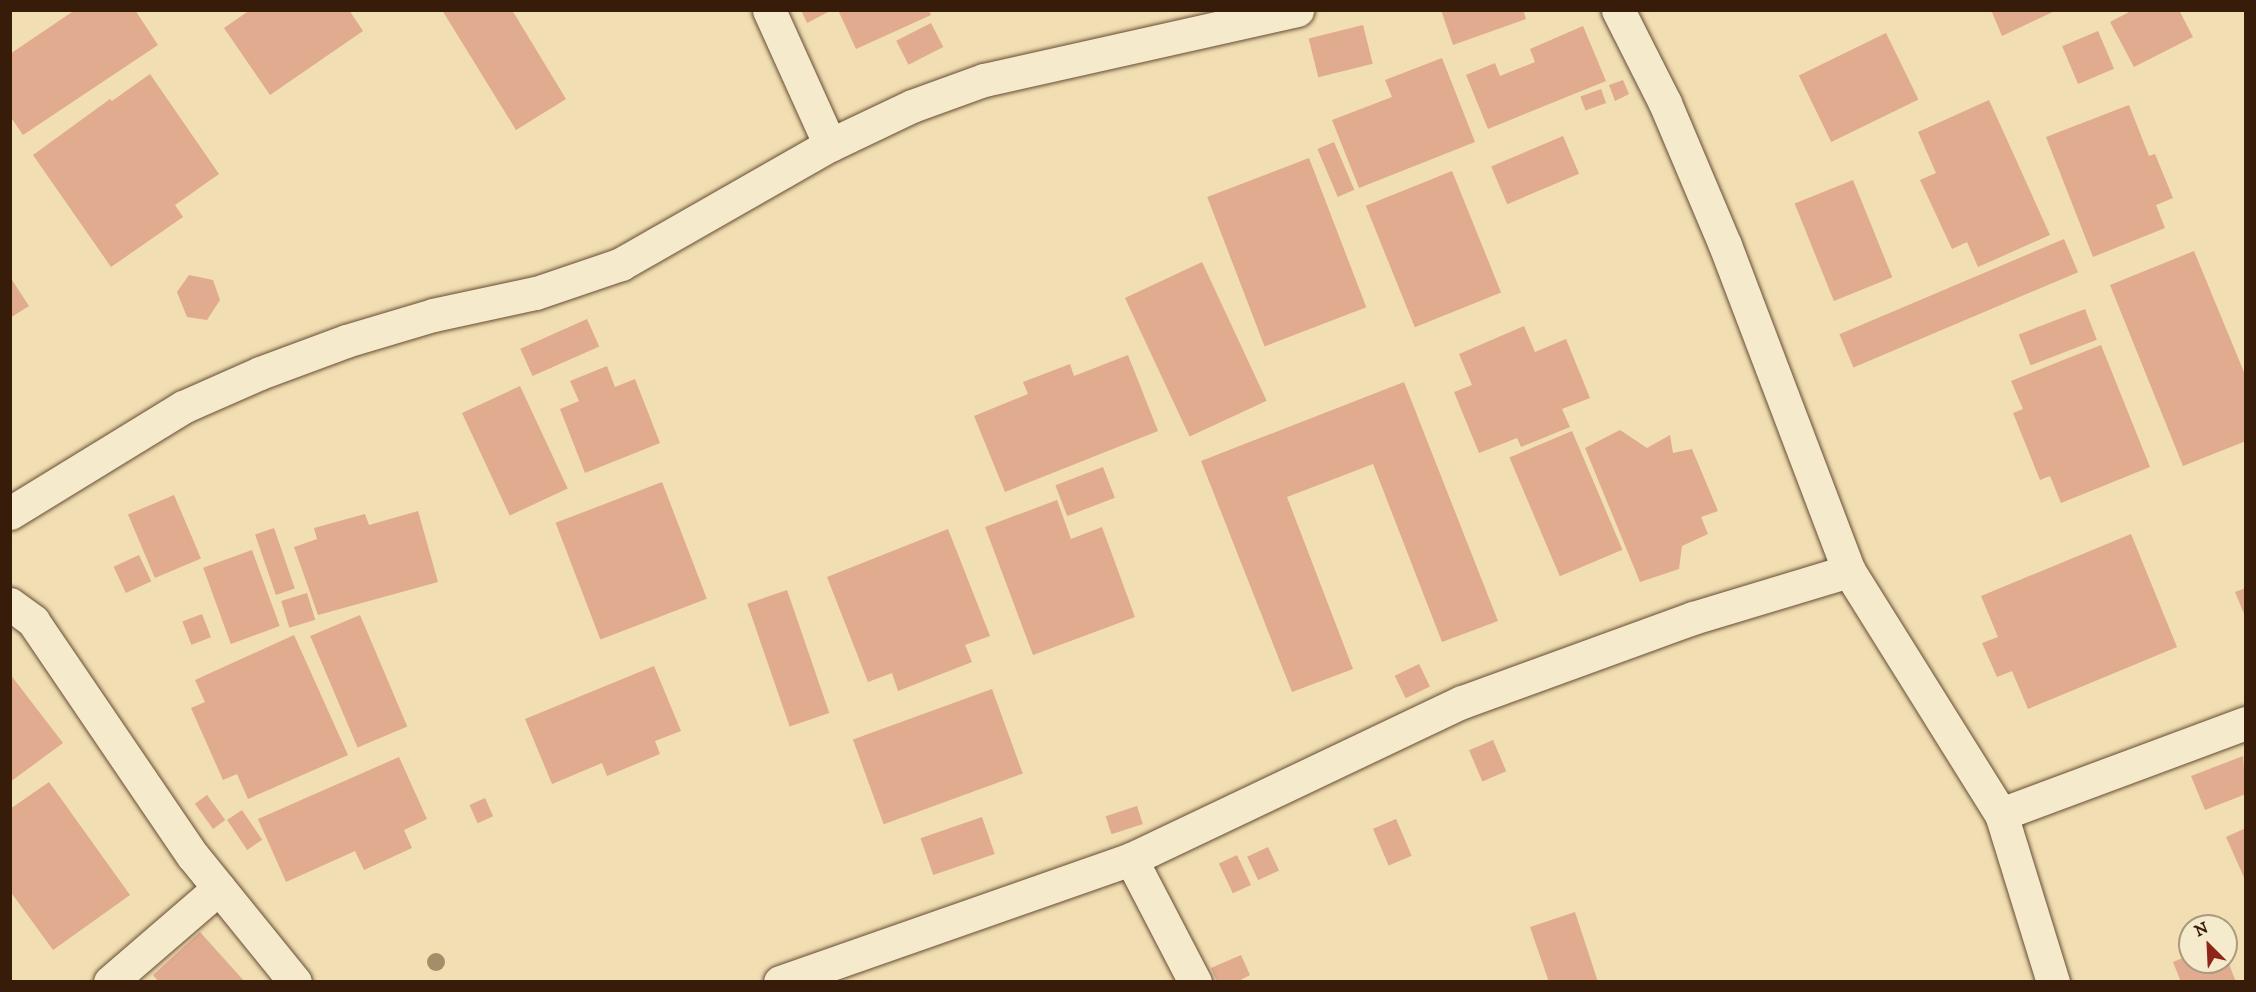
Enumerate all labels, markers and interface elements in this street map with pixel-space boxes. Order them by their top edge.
north arrow [2178,914,2238,974]
text: N [2191,918,2212,941]

